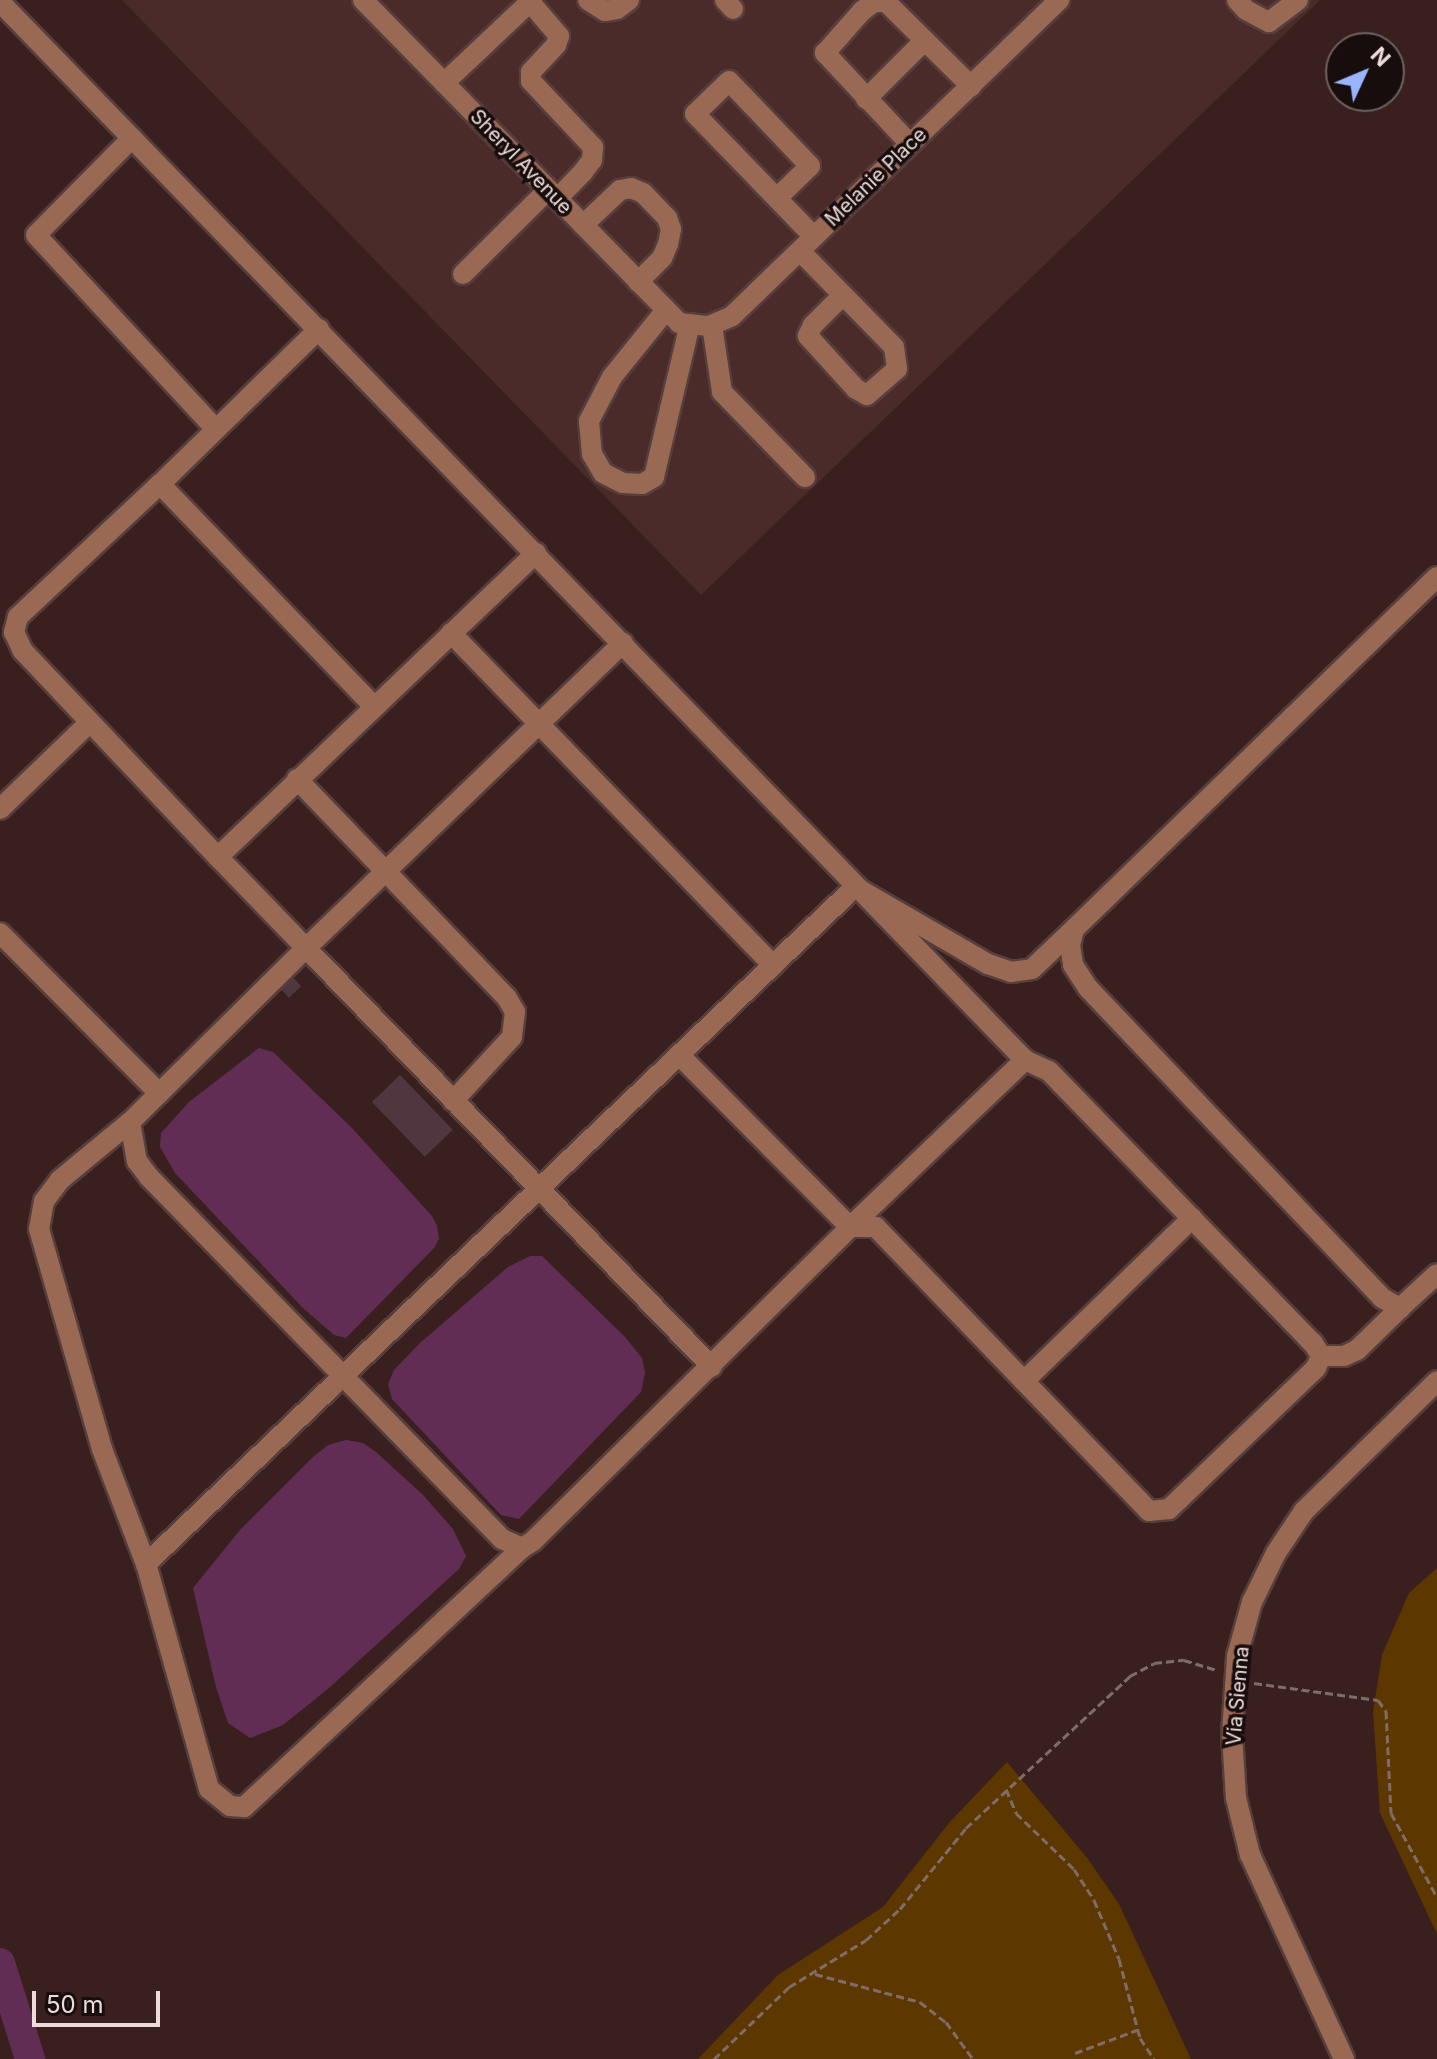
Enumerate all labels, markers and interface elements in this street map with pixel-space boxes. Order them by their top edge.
north arrow [1325,32,1405,112]
text: N [1366,42,1396,72]
street label: Sheryl Avenue [465,105,577,219]
street label: Melanie Place [820,123,932,231]
street label: Via Sienna [1222,1645,1254,1747]
scale bar [36,1975,164,2025]
text: 50 m [46,1990,104,2019]

